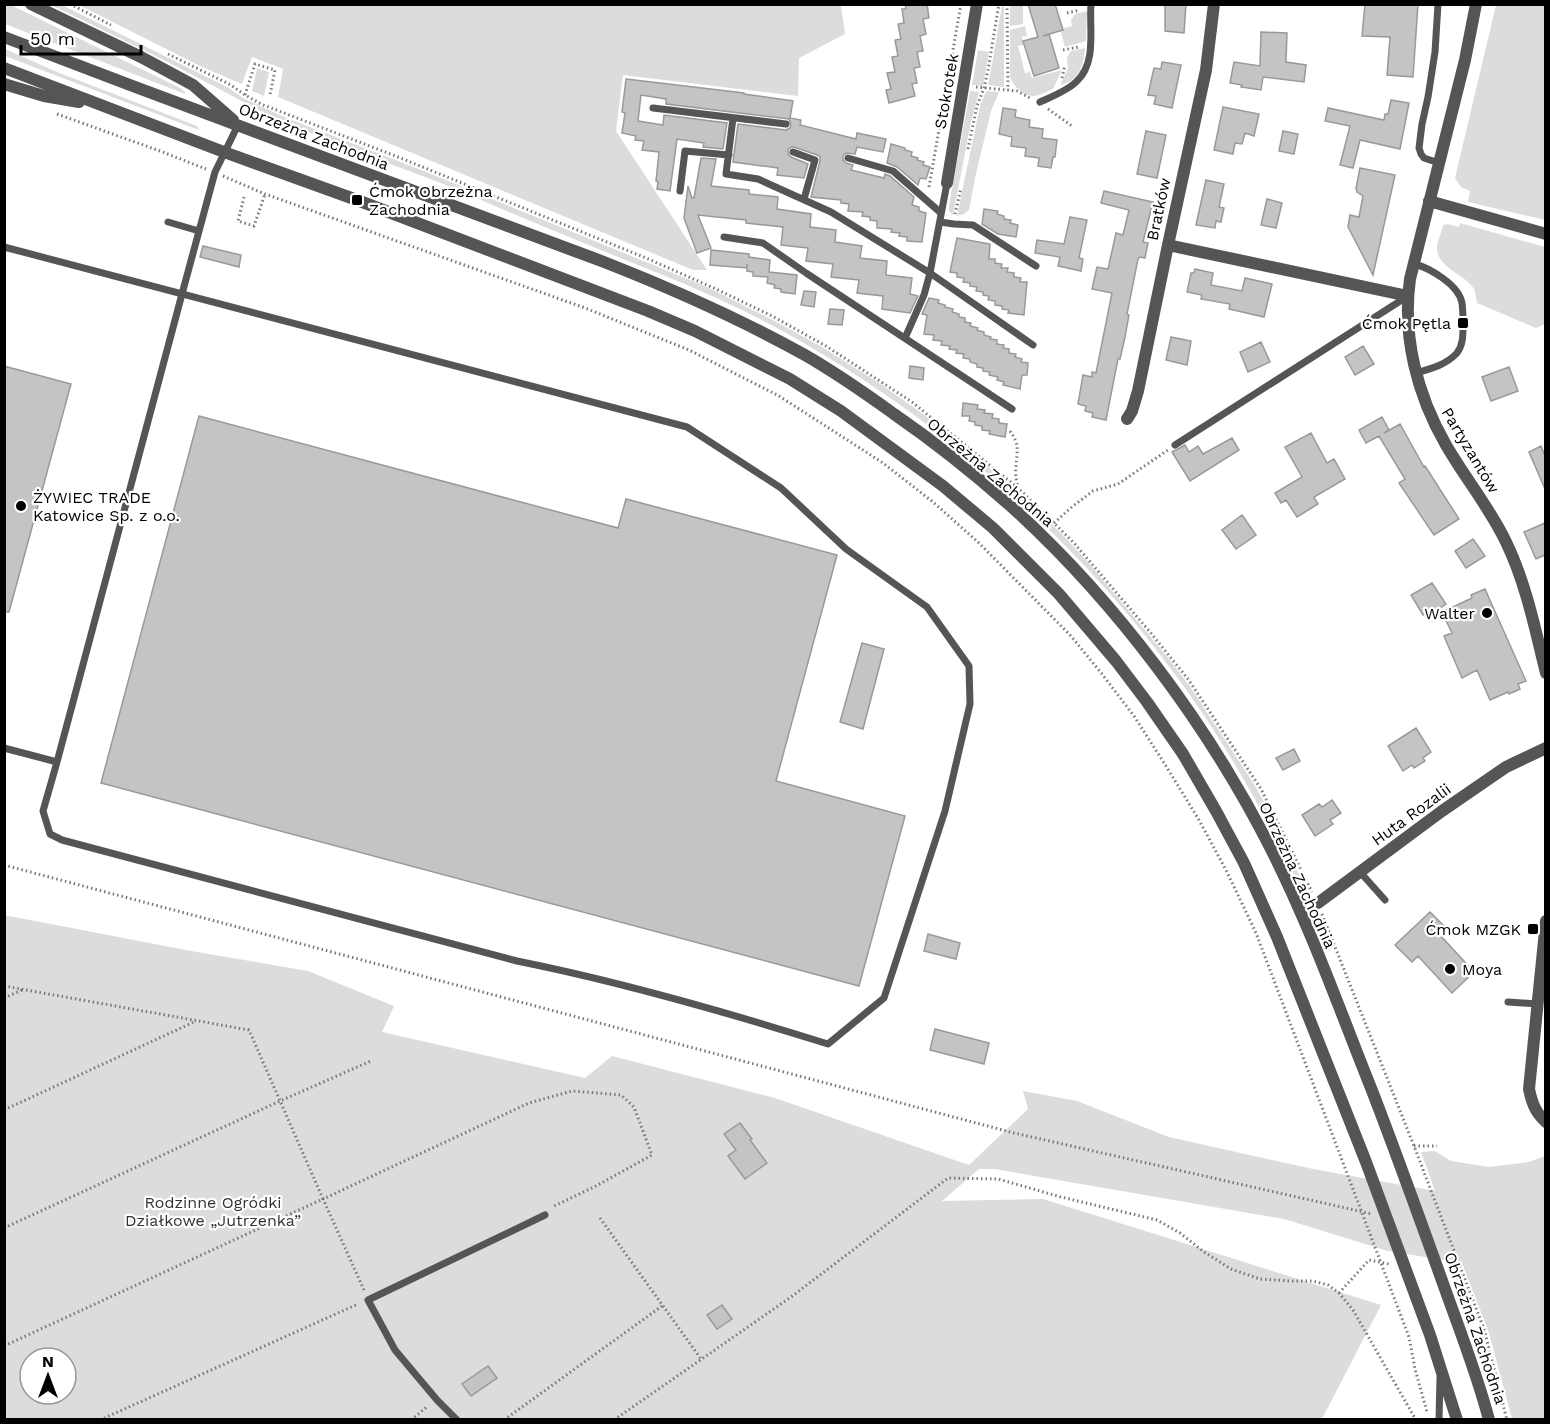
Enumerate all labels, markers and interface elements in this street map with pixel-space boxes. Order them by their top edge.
scale bar [21,18,141,56]
text: 50 m [30,28,75,49]
street label: Stokrotek [931,52,962,130]
street label: Obrzeżna Zachodnia [236,99,392,174]
street label: Bratków [1143,176,1174,242]
place label: Ćmok Obrzeżna Zachodnia [369,182,493,219]
marker: Ćmok Obrzeżna Zachodnia [350,193,364,207]
place label: Ćmok Pętla [1362,314,1451,333]
marker: Ćmok Pętla [1456,316,1470,330]
street label: Partyzantów [1438,404,1504,497]
street label: Obrzeżna Zachodnia [923,414,1058,531]
place label: ŻYWIEC TRADE Katowice Sp. z o.o. [33,488,180,525]
marker: ŻYWIEC TRADE Katowice Sp. z o.o. [14,499,28,513]
place label: Walter [1424,604,1475,623]
marker: Walter [1480,606,1494,620]
street label: Huta Rozalii [1368,779,1455,849]
street label: Obrzeżna Zachodnia [1255,799,1340,952]
place label: Ćmok MZGK [1425,920,1521,939]
marker: Ćmok MZGK [1526,922,1540,936]
place label: Moya [1462,960,1502,979]
marker: Moya [1443,962,1457,976]
park label: Rodzinne Ogródki Działkowe „Jutrzenka” [125,1193,301,1230]
street label: Obrzeżna Zachodnia [1441,1250,1510,1407]
north arrow [18,1346,78,1406]
text: N [42,1352,54,1371]

